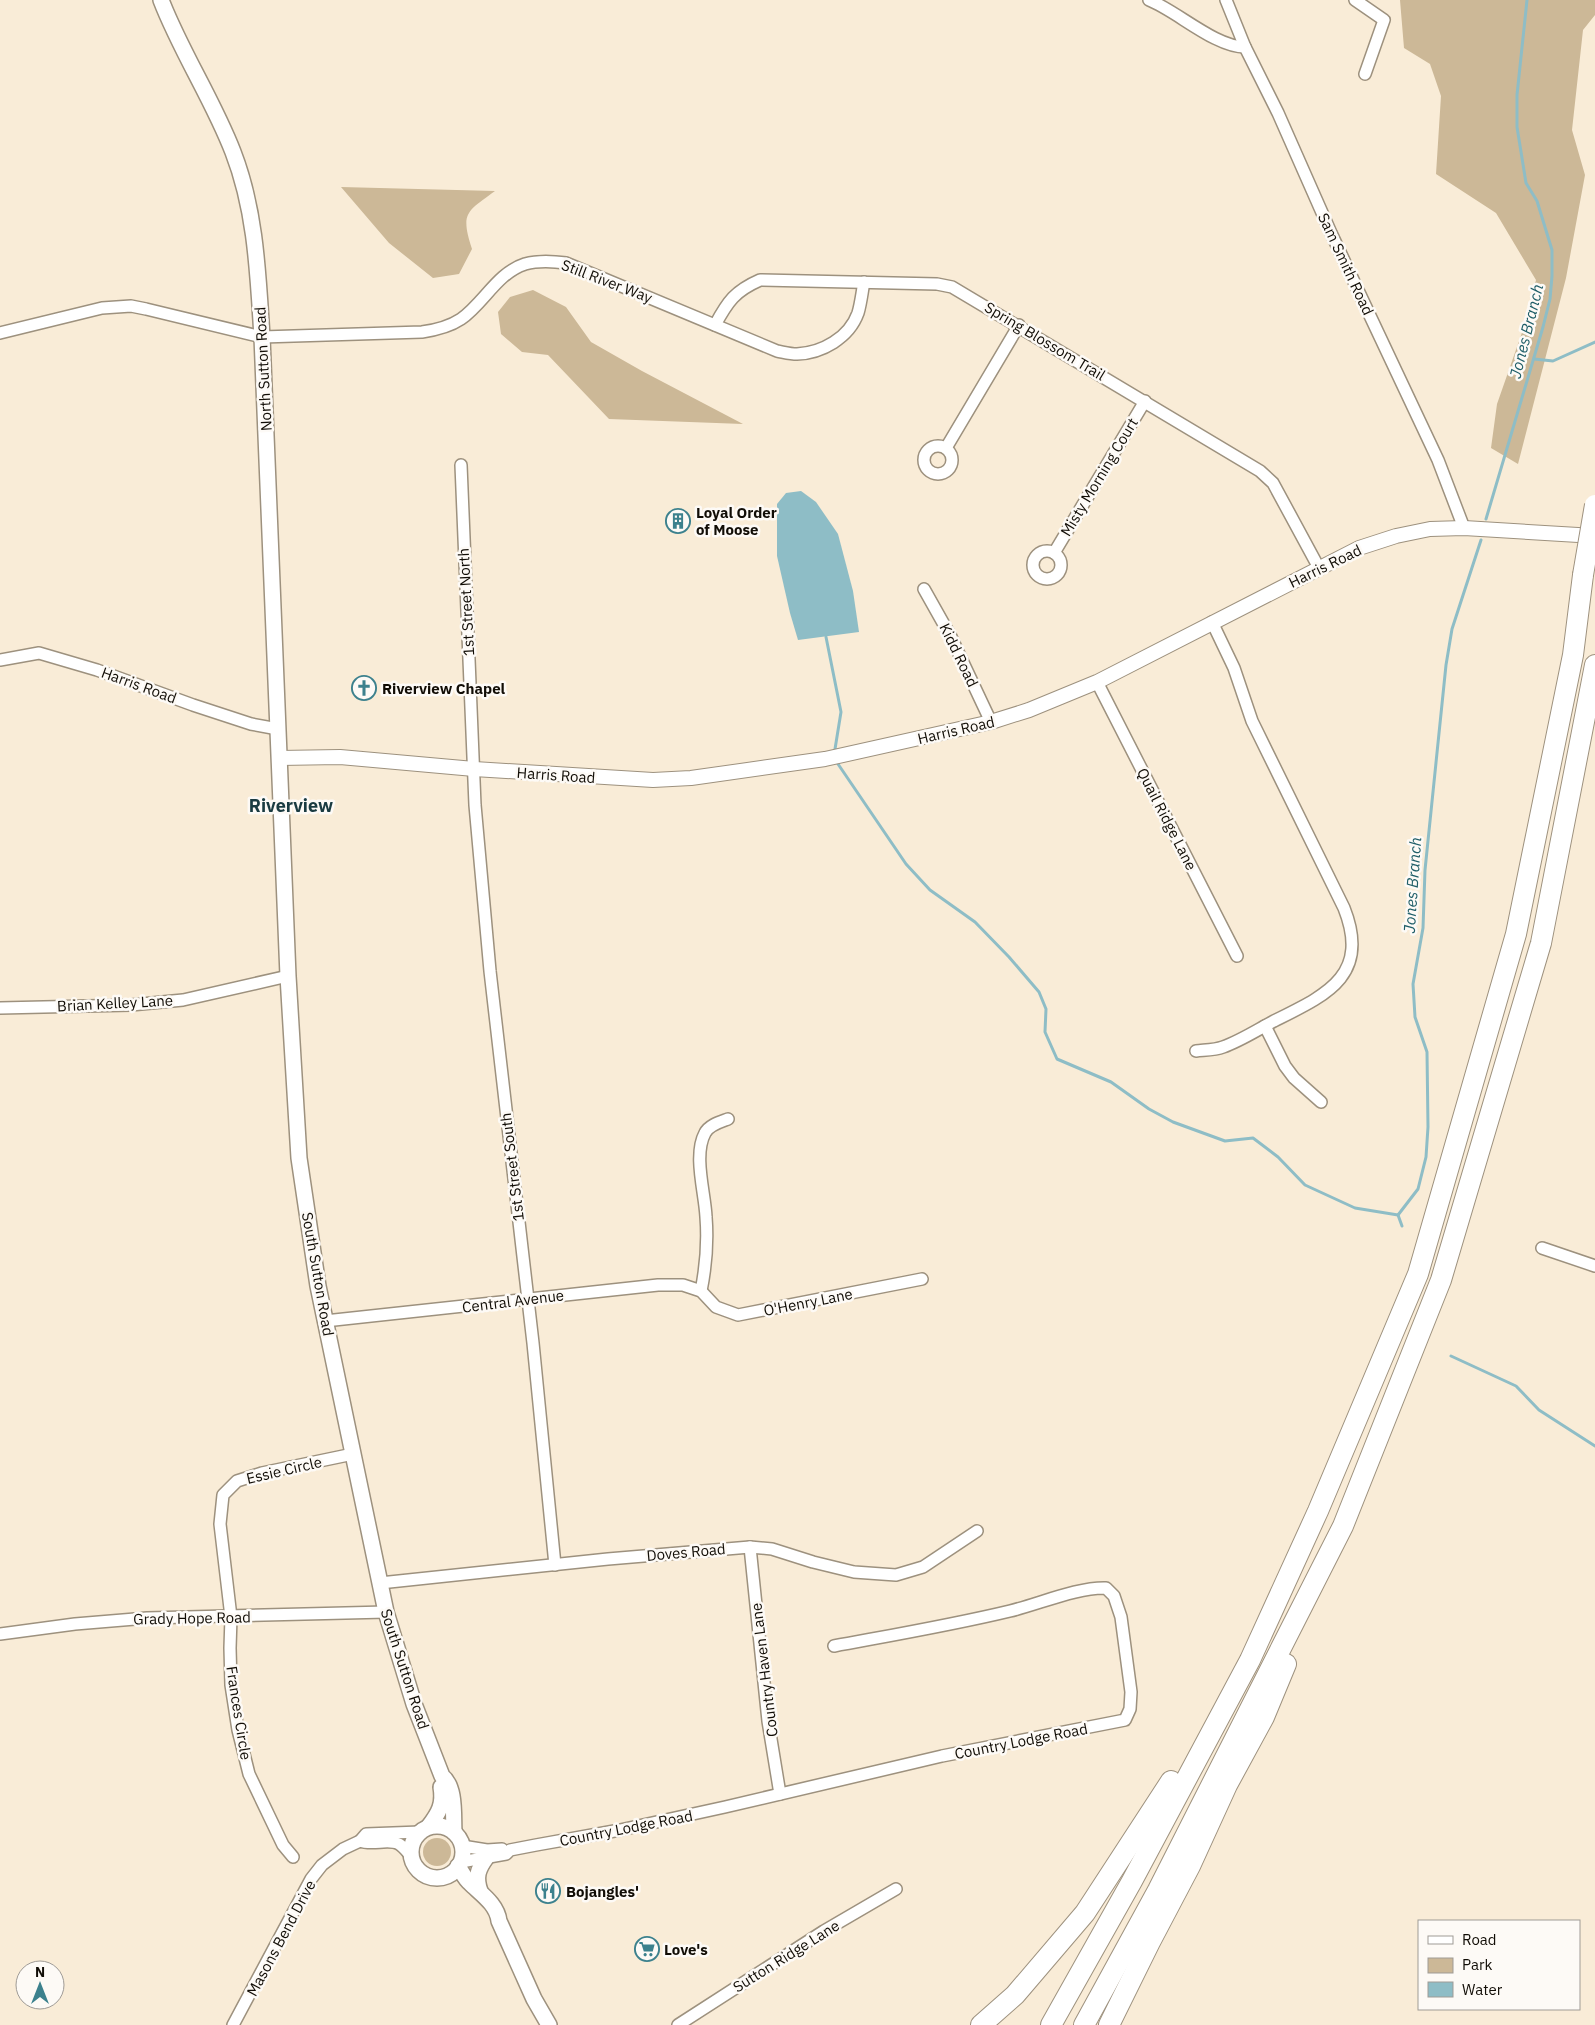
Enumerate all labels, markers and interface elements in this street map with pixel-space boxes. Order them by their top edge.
street label: Sam Smith Road [1314,210,1378,318]
street label: Still River Way [559,255,656,307]
water label: Jones Branch [1505,282,1547,380]
street label: Spring Blossom Trail [981,297,1109,385]
street label: North Sutton Road [250,306,276,432]
street label: Misty Morning Court [1056,414,1142,540]
place label: Loyal Order of Moose [696,503,777,539]
building icon: Loyal Order of Moose [665,508,691,534]
street label: Harris Road [1285,540,1365,592]
street label: 1st Street North [454,548,478,656]
street label: Kidd Road [935,620,983,690]
street label: Harris Road [99,663,179,707]
church icon: Riverview Chapel [351,675,377,701]
place label: Riverview Chapel [382,679,506,698]
street label: Harris Road [916,712,996,748]
street label: Harris Road [516,763,596,787]
street label: Quail Ridge Lane [1133,765,1201,873]
district label: Riverview [249,794,333,817]
water label: Jones Branch [1399,836,1425,934]
street label: Brian Kelley Lane [57,990,173,1016]
street label: 1st Street South [496,1112,528,1222]
street label: South Sutton Road [298,1211,338,1337]
street label: O'Henry Lane [762,1284,854,1320]
street label: Central Avenue [461,1285,565,1317]
street label: Essie Circle [244,1452,324,1488]
street label: Doves Road [646,1539,726,1565]
street label: Country Haven Lane [746,1602,782,1738]
street label: South Sutton Road [377,1606,433,1732]
street label: Grady Hope Road [133,1607,251,1629]
street label: Frances Circle [222,1665,256,1761]
street label: Country Lodge Road [953,1719,1089,1763]
street label: Country Lodge Road [558,1806,694,1850]
street label: Masons Bend Drive [242,1877,320,1999]
restaurant icon: Bojangles' [535,1878,561,1904]
place label: Bojangles' [566,1882,639,1901]
street label: Sutton Ridge Lane [729,1916,843,1996]
legend [1418,1920,1580,2010]
text: Road [1462,1930,1497,1949]
supermarket icon: Love's [634,1936,660,1962]
place label: Love's [664,1940,708,1959]
text: Park [1462,1955,1492,1974]
north arrow [15,1960,65,2010]
text: N [35,1963,45,1981]
text: Water [1462,1980,1503,1999]

